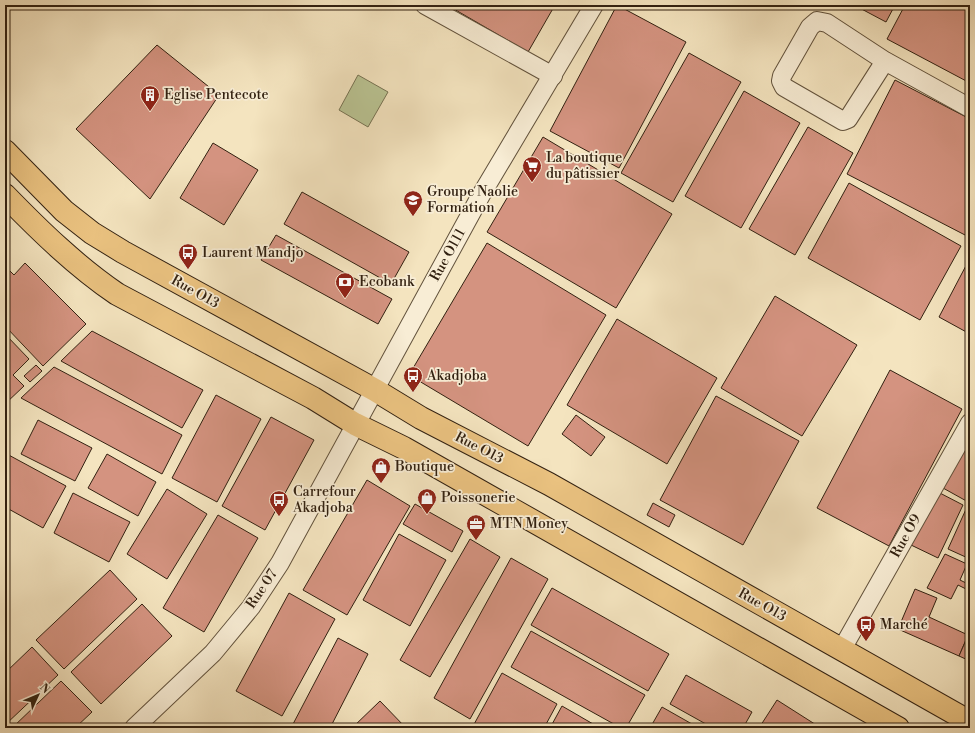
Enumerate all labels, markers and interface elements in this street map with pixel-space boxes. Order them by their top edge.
building icon: Eglise Pentecote [139,84,161,112]
place label: Eglise Pentecote [164,86,269,104]
place label: La boutique du pâtissier [546,149,622,183]
supermarket icon: La boutique du pâtissier [521,155,543,183]
place label: Groupe Naolie Formation [427,183,518,217]
school or university icon: Groupe Naolie Formation [402,189,424,217]
street label: Rue O111 [426,225,470,285]
bus stop icon: Laurent Mandjo [177,242,199,270]
place label: Laurent Mandjo [202,244,304,262]
street label: Rue O13 [168,271,222,313]
bank icon: Ecobank [334,271,356,299]
place label: Ecobank [359,273,415,291]
bus stop icon: Akadjoba [402,365,424,393]
place label: Akadjoba [426,367,488,385]
street label: Rue O13 [452,428,507,468]
shop icon: Boutique [370,456,392,484]
place label: Boutique [394,458,454,476]
place label: Carrefour Akadjoba [292,483,356,517]
shop icon: Poissonerie [416,487,438,515]
bus stop icon: Carrefour Akadjoba [268,489,290,517]
place label: Poissonerie [441,489,516,507]
street label: Rue O9 [887,511,925,561]
office icon: MTN Money [465,513,487,541]
place label: MTN Money [490,515,568,533]
street label: Rue 07 [242,566,282,612]
street label: Rue O13 [735,584,789,626]
bus stop icon: Marché [855,614,877,642]
place label: Marché [880,616,928,634]
north arrow [18,675,58,715]
text: N [36,681,53,697]

